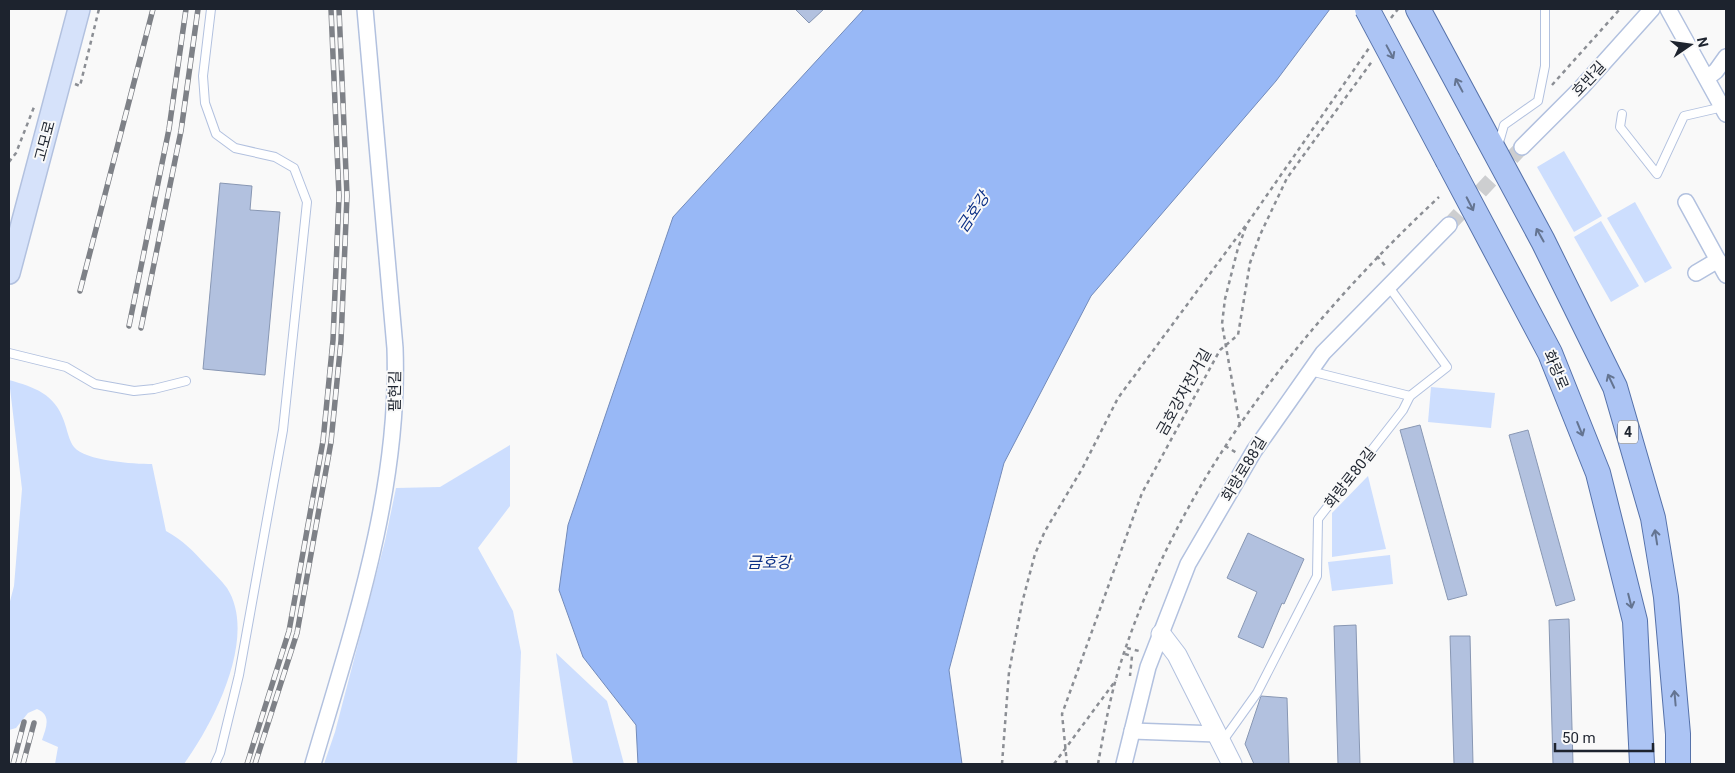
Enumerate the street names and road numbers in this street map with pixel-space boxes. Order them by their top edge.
street label: 호반길 [1568,58,1610,100]
street label: 고모로 [31,119,59,163]
street label: 금호강자전거길 [1153,345,1215,439]
street label: 화랑로 [1540,347,1572,393]
street label: 팔현길 [386,370,404,412]
road number: 4 [1618,421,1638,444]
street label: 화랑로88길 [1218,433,1270,505]
street label: 화랑로80길 [1321,444,1379,512]

